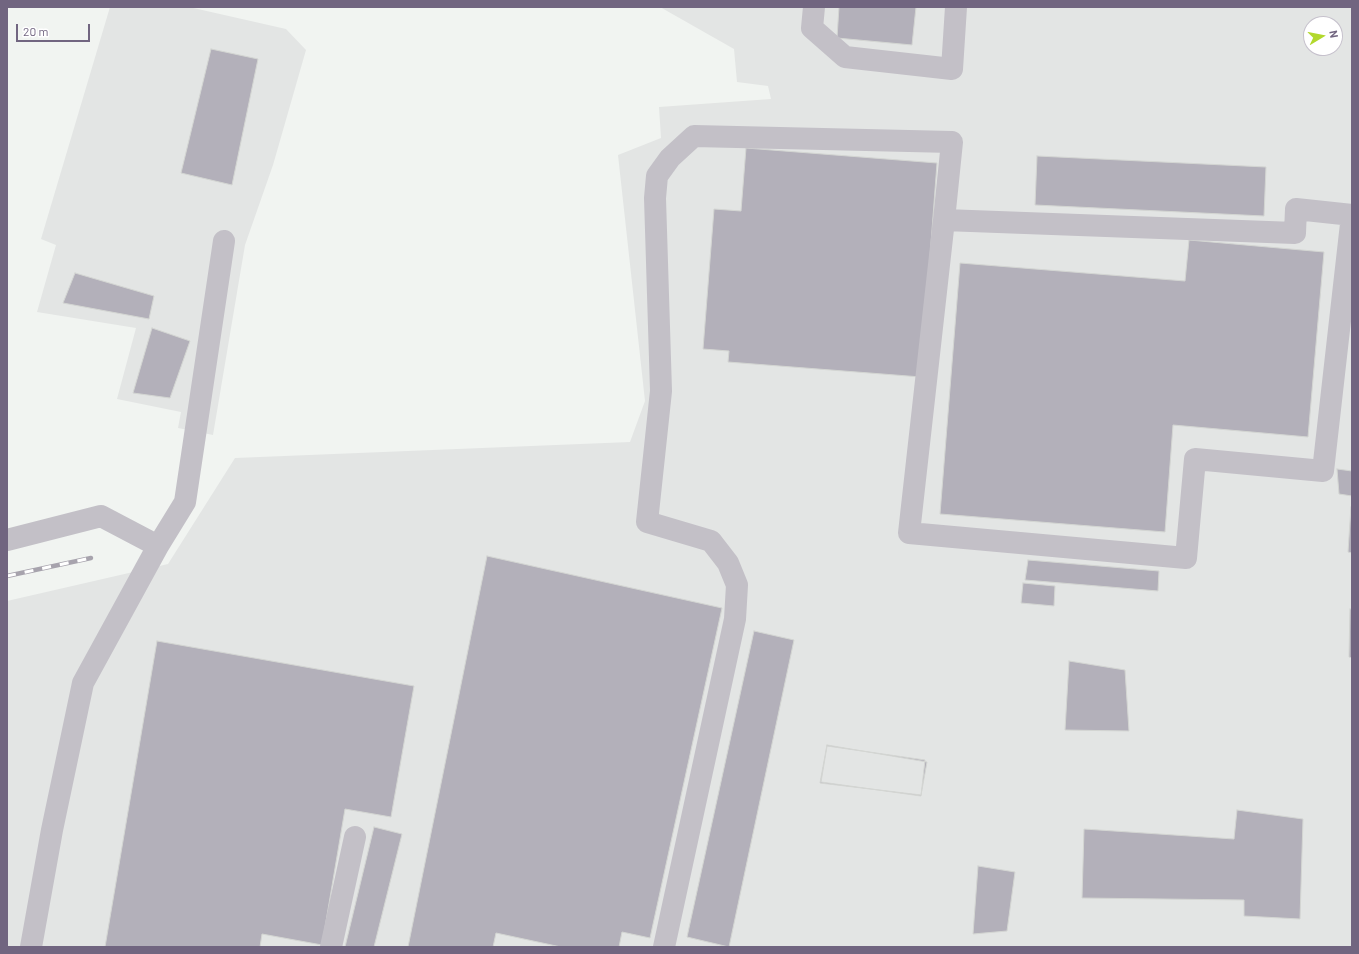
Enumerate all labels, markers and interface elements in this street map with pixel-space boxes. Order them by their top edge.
scale bar [18,16,92,42]
north arrow [1303,16,1343,56]
text: 20 m [23,24,49,38]
text: N [1327,29,1341,39]

